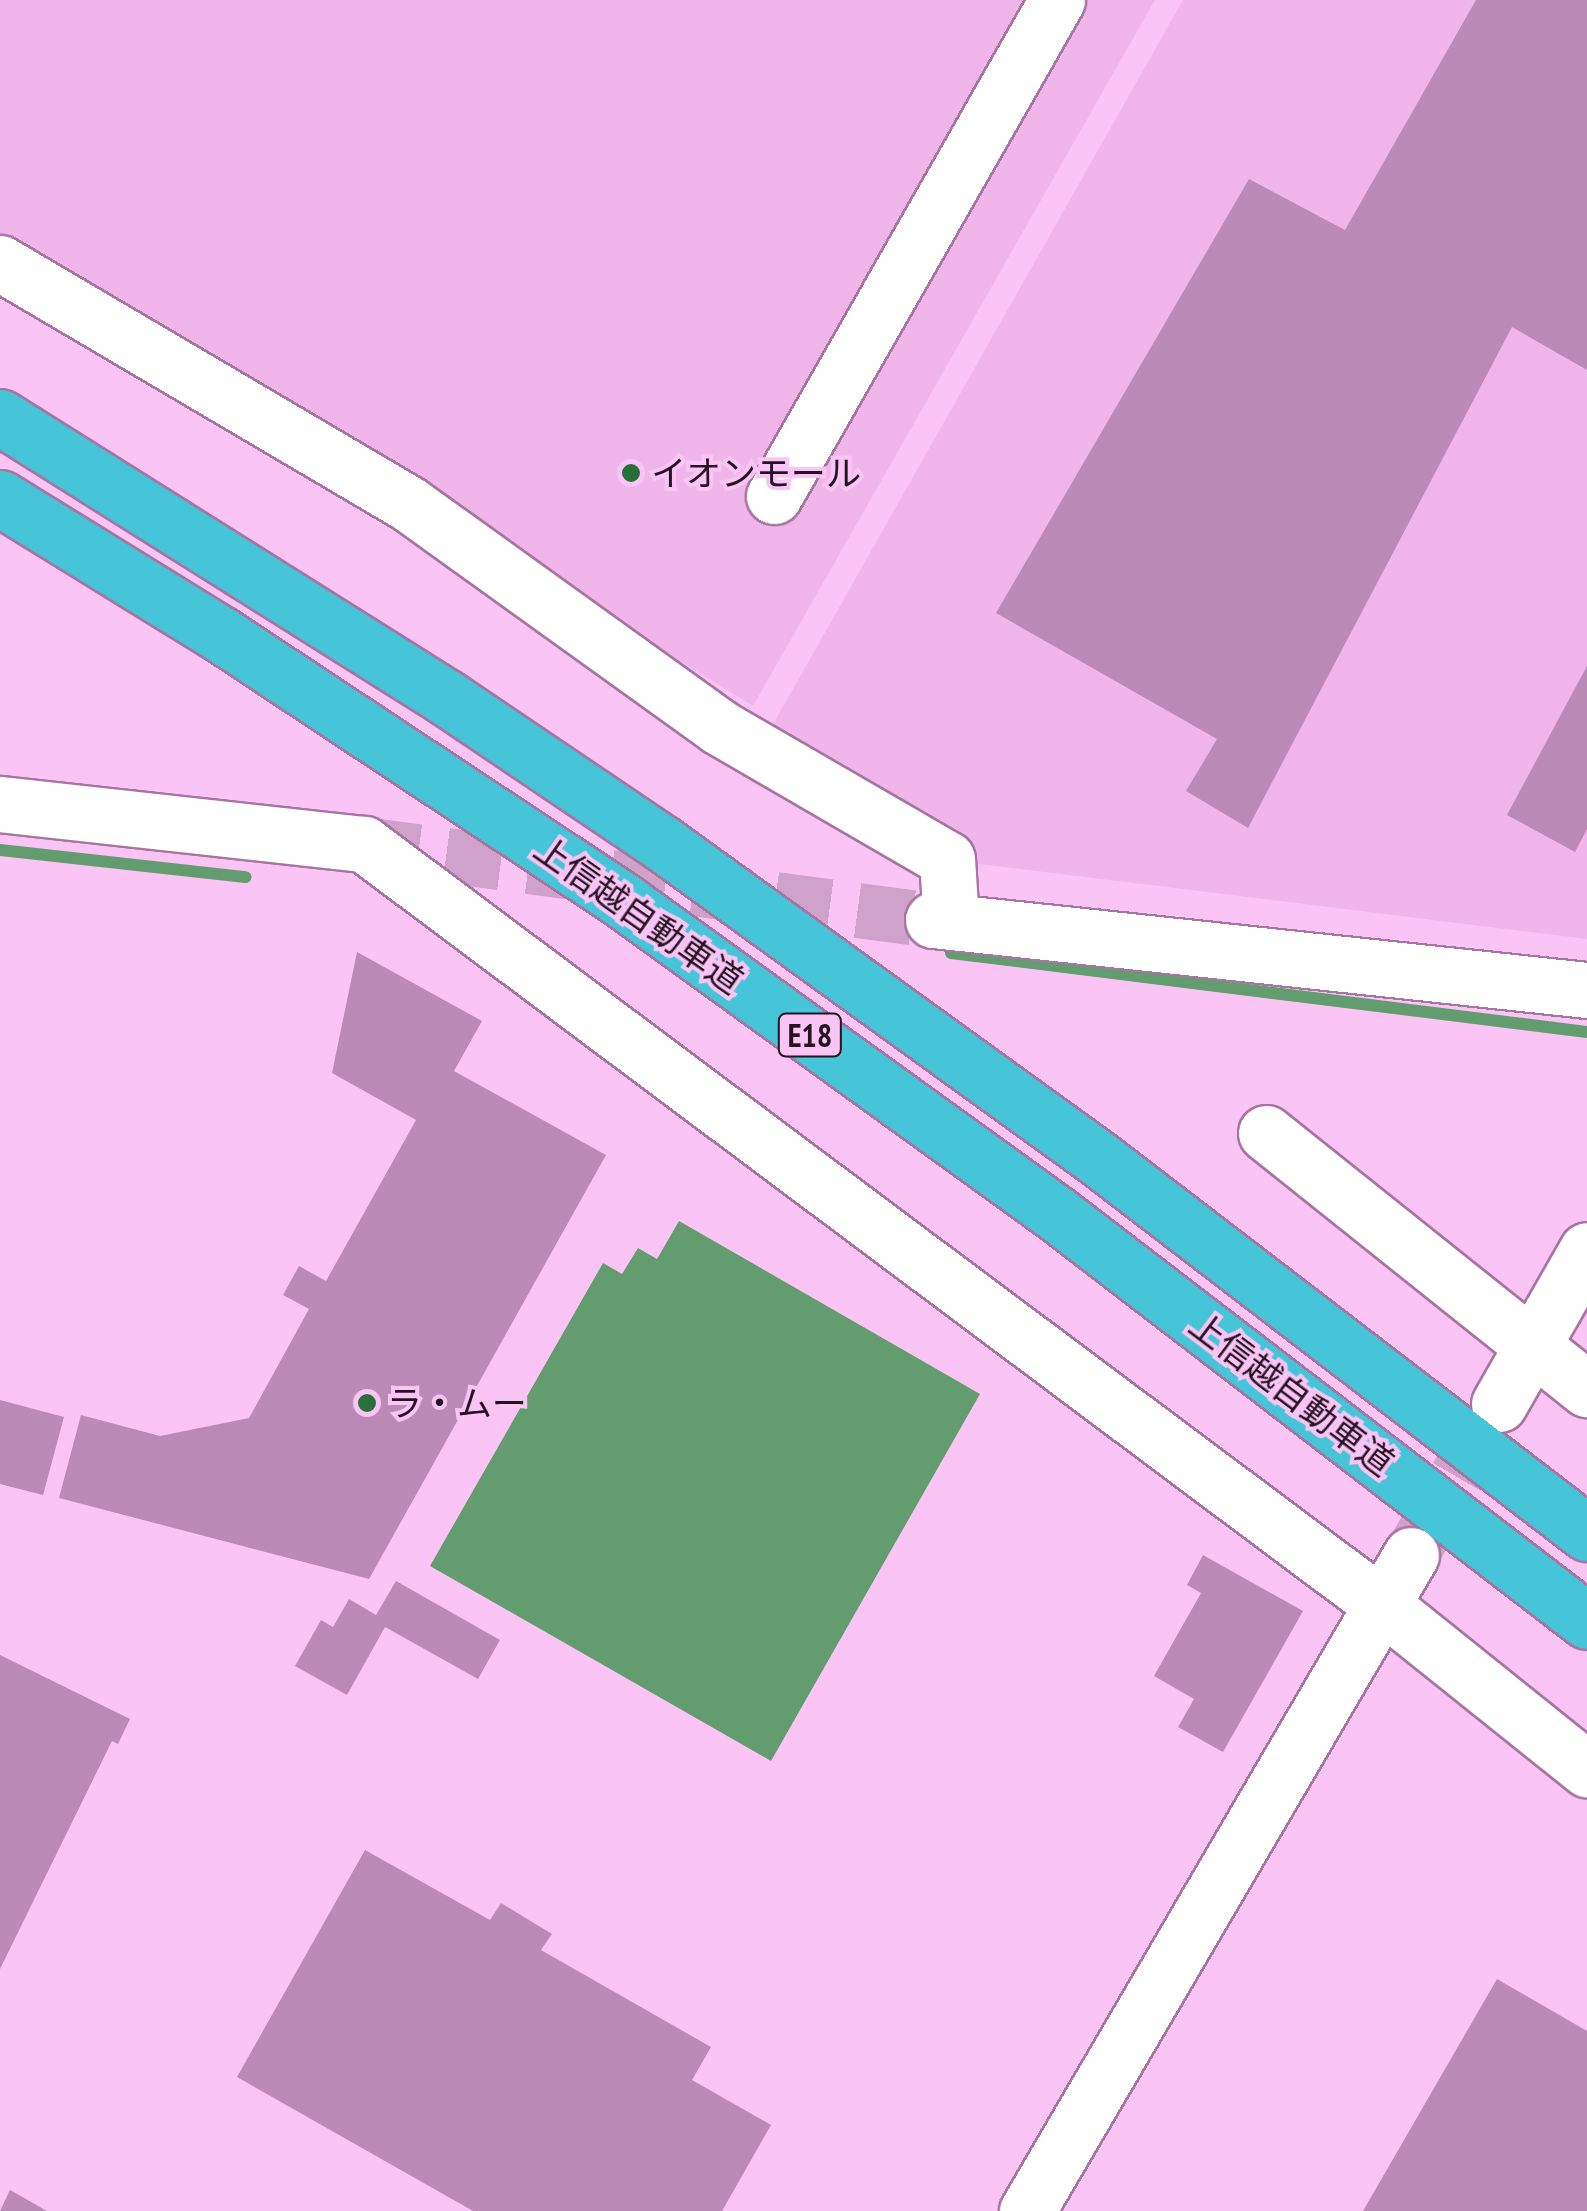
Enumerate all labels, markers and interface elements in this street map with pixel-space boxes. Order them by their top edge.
place label: イオンモール [651,452,861,494]
marker: イオンモール [620,462,642,484]
street label: 上信越自動車道 [527,827,751,1001]
road number: E18 [778,1008,842,1062]
street label: 上信越自動車道 [1182,1303,1402,1483]
place label: ラ・ムー [387,1382,527,1424]
marker: ラ・ムー [356,1392,378,1414]

